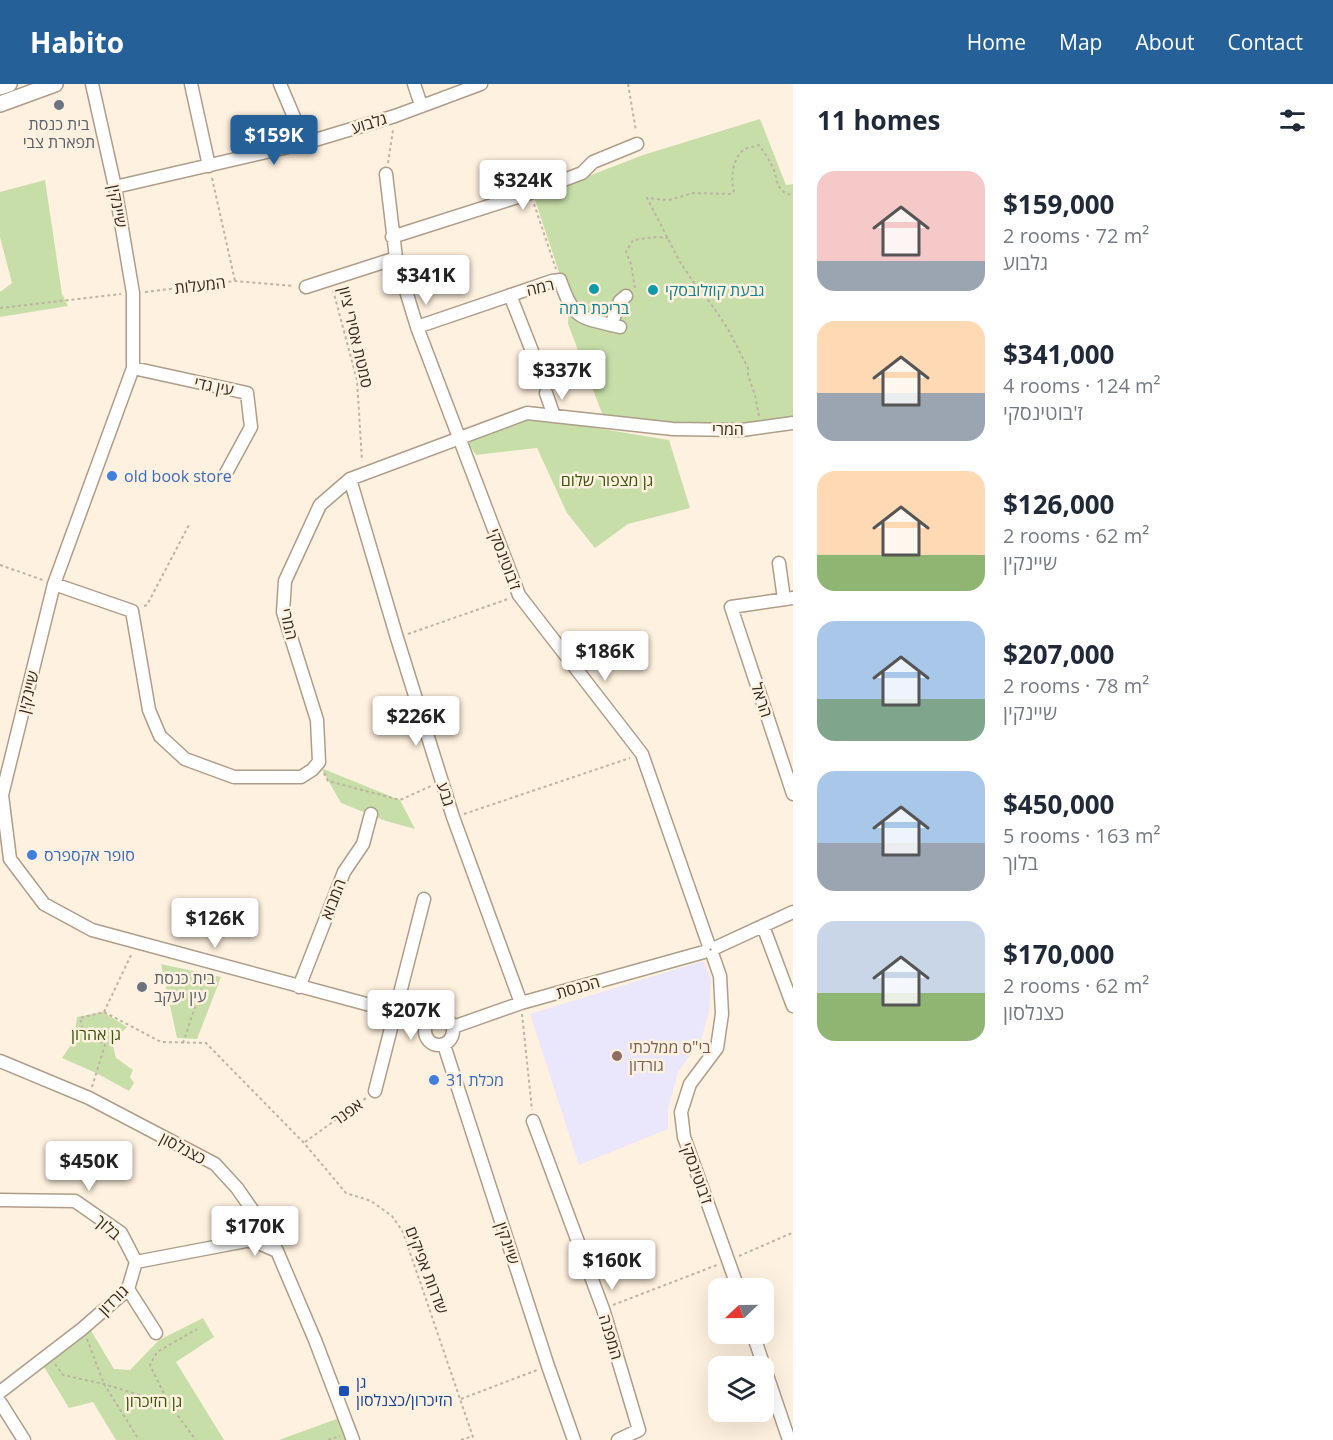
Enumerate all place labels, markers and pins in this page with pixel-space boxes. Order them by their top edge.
marker: בית כנסת תפארת צבי [52,98,66,112]
place label: בית כנסת תפארת צבי [23,113,95,153]
pin: $159K [232,115,316,166]
pin: $324K [481,160,565,211]
pin: $341K [384,255,468,306]
place label: גבעת קוזלובסקי [665,279,765,301]
marker: בריכת רמה [587,282,601,296]
marker: גבעת קוזלובסקי [646,283,660,297]
place label: בריכת רמה [559,297,630,319]
pin: $337K [520,350,604,401]
place label: old book store [124,465,232,487]
marker: old book store [105,469,119,483]
pin: $186K [563,631,647,682]
pin: $226K [374,696,458,747]
place label: סופר אקספרס [44,844,135,866]
marker: סופר אקספרס [25,848,39,862]
pin: $126K [173,898,257,949]
place label: בית כנסת עין יעקב [154,967,216,1007]
marker: בית כנסת עין יעקב [135,980,149,994]
pin: $207K [369,990,453,1041]
place label: בי"ס ממלכתי גורדון [629,1036,711,1076]
marker: בי"ס ממלכתי גורדון [610,1049,624,1063]
place label: מכלת 31 [446,1069,504,1091]
marker: מכלת 31 [427,1073,441,1087]
pin: $450K [47,1141,131,1192]
pin: $170K [213,1206,297,1257]
pin: $160K [570,1240,654,1291]
place label: גן הזיכרון/כצנלסון [356,1371,453,1411]
marker: גן הזיכרון/כצנלסון [337,1384,351,1398]

